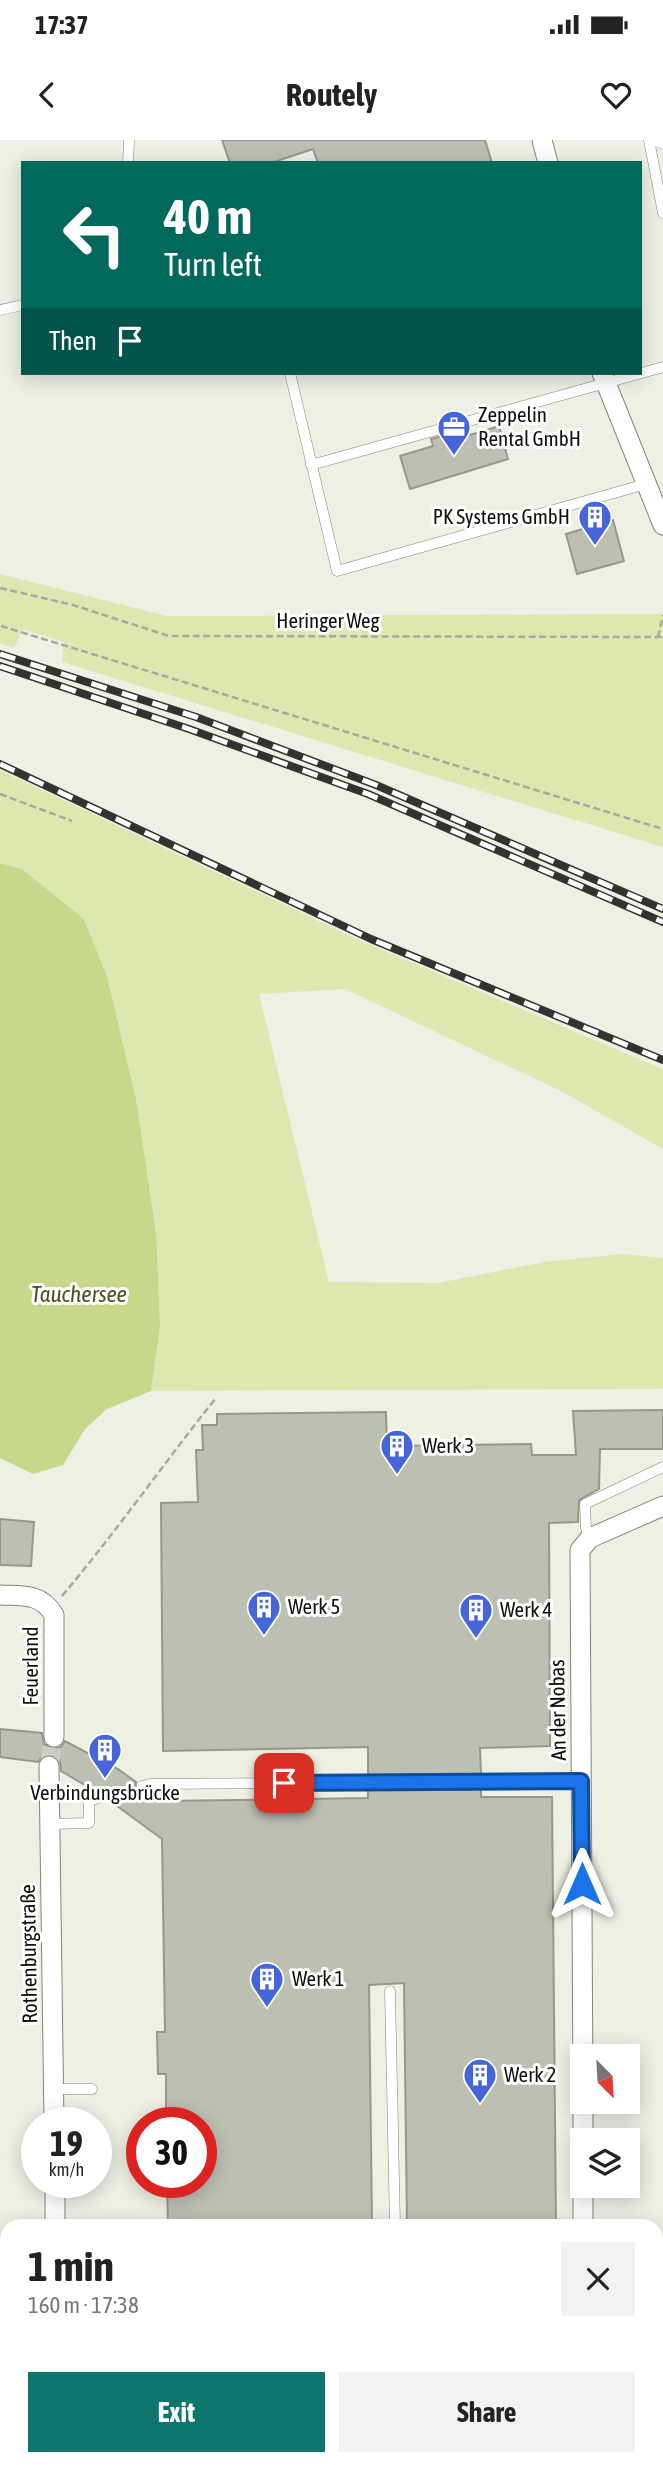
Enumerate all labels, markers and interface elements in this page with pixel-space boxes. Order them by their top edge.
text: 17:37 [35,10,89,40]
icon: back [28,76,66,114]
text: Routely [286,76,377,113]
icon: heart [597,76,635,114]
text: 40 m [164,188,252,244]
icon: left [49,189,140,280]
text: Turn left [164,246,262,283]
icon: arrive [111,322,149,360]
text: Then [49,326,97,356]
place label: Zeppelin Rental GmbH [478,402,581,450]
office icon: Zeppelin Rental GmbH [435,408,473,457]
building icon: PK Systems GmbH [576,498,614,547]
place label: PK Systems GmbH [433,504,570,528]
street label: Heringer Weg [276,608,380,632]
water label: Tauchersee [31,1281,127,1307]
building icon: Werk 3 [378,1427,416,1476]
place label: Werk 3 [422,1433,474,1457]
building icon: Werk 5 [245,1588,283,1637]
building icon: Werk 4 [457,1591,495,1640]
place label: Werk 5 [288,1594,340,1618]
place label: Werk 4 [500,1597,552,1621]
street label: Feuerland [18,1627,42,1705]
street label: An der Nobas [544,1659,570,1761]
building icon: Verbindungsbrücke [86,1731,124,1780]
pin [254,1753,314,1813]
icon: arrive [265,1764,303,1802]
place label: Verbindungsbrücke [30,1780,180,1804]
position arrow [545,1847,619,1921]
street label: Rothenburgstraße [15,1884,41,2024]
building icon: Werk 1 [248,1960,286,2009]
place label: Werk 1 [292,1966,344,1990]
north arrow [570,2044,640,2114]
map controls [570,2044,640,2198]
building icon: Werk 2 [461,2056,499,2105]
place label: Werk 2 [504,2062,556,2086]
speed limit sign: 30 [126,2107,217,2198]
text: 19 [50,2123,83,2163]
button: layers [570,2128,640,2198]
text: km/h [49,2159,84,2180]
text: 1 min [28,2242,114,2290]
button: close [561,2242,635,2316]
text: 160 m · 17:38 [28,2292,139,2318]
button: Exit [28,2372,325,2452]
button: Share [339,2372,635,2452]

